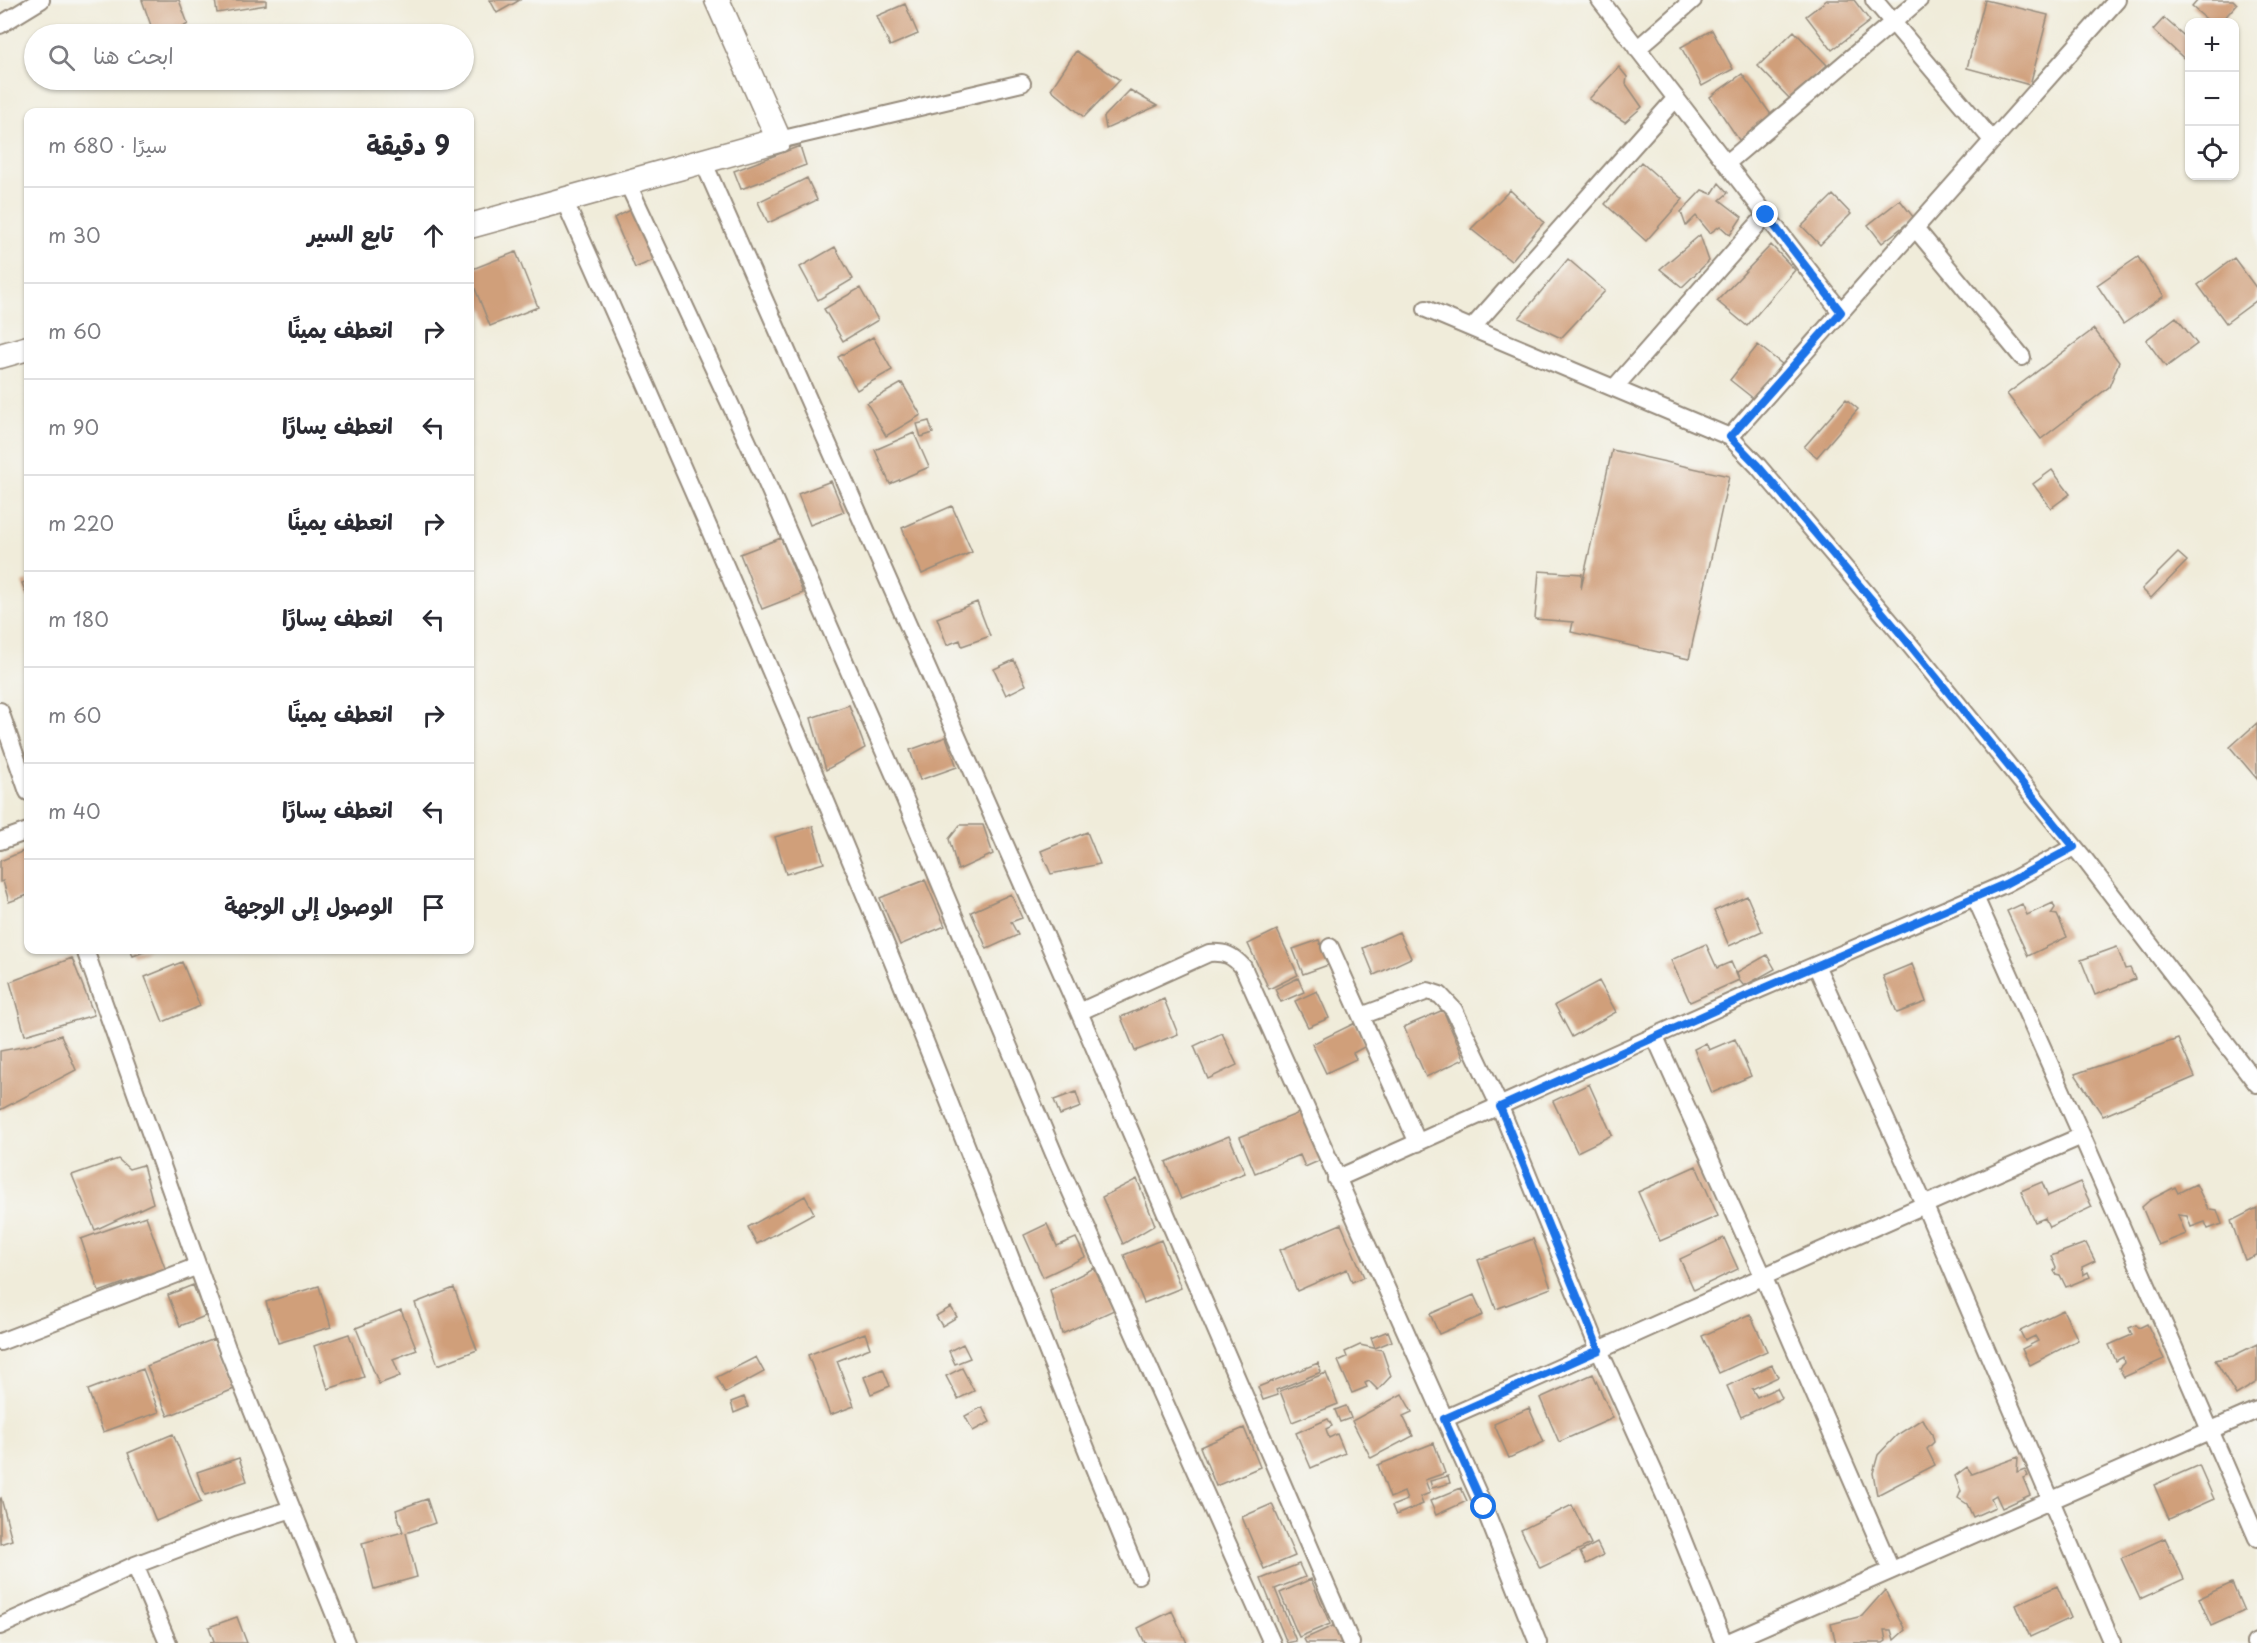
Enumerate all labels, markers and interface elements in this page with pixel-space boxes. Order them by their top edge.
map controls [2185,18,2239,180]
button: + [2185,18,2239,72]
search box [24,24,474,90]
text: ابحث هنا [93,38,174,71]
icon: search [45,41,78,74]
button: − [2185,72,2239,126]
text: 9 دقيقة [366,125,450,164]
button: locate [2185,126,2239,180]
text: سيرًا · 680 m [48,130,167,160]
route end [1752,201,1778,227]
text: تابع السير [308,216,393,249]
icon: ahead [417,219,450,252]
text: 30 m [48,220,101,250]
text: انعطف يمينًا [288,312,393,345]
icon: right [417,315,450,348]
text: 60 m [48,316,101,346]
text: انعطف يسارًا [282,408,393,441]
icon: left [417,411,450,444]
text: 90 m [48,412,99,442]
text: انعطف يمينًا [288,504,393,537]
icon: right [417,507,450,540]
text: 220 m [48,508,114,538]
text: انعطف يسارًا [282,600,393,633]
icon: left [417,603,450,636]
text: 180 m [48,604,109,634]
text: انعطف يمينًا [288,696,393,729]
icon: right [417,699,450,732]
text: 60 m [48,700,101,730]
text: انعطف يسارًا [282,792,393,825]
icon: left [417,795,450,828]
text: 40 m [48,796,101,826]
text: الوصول إلى الوجهة [224,888,393,921]
icon: arrive [417,891,450,924]
route start [1470,1493,1496,1519]

